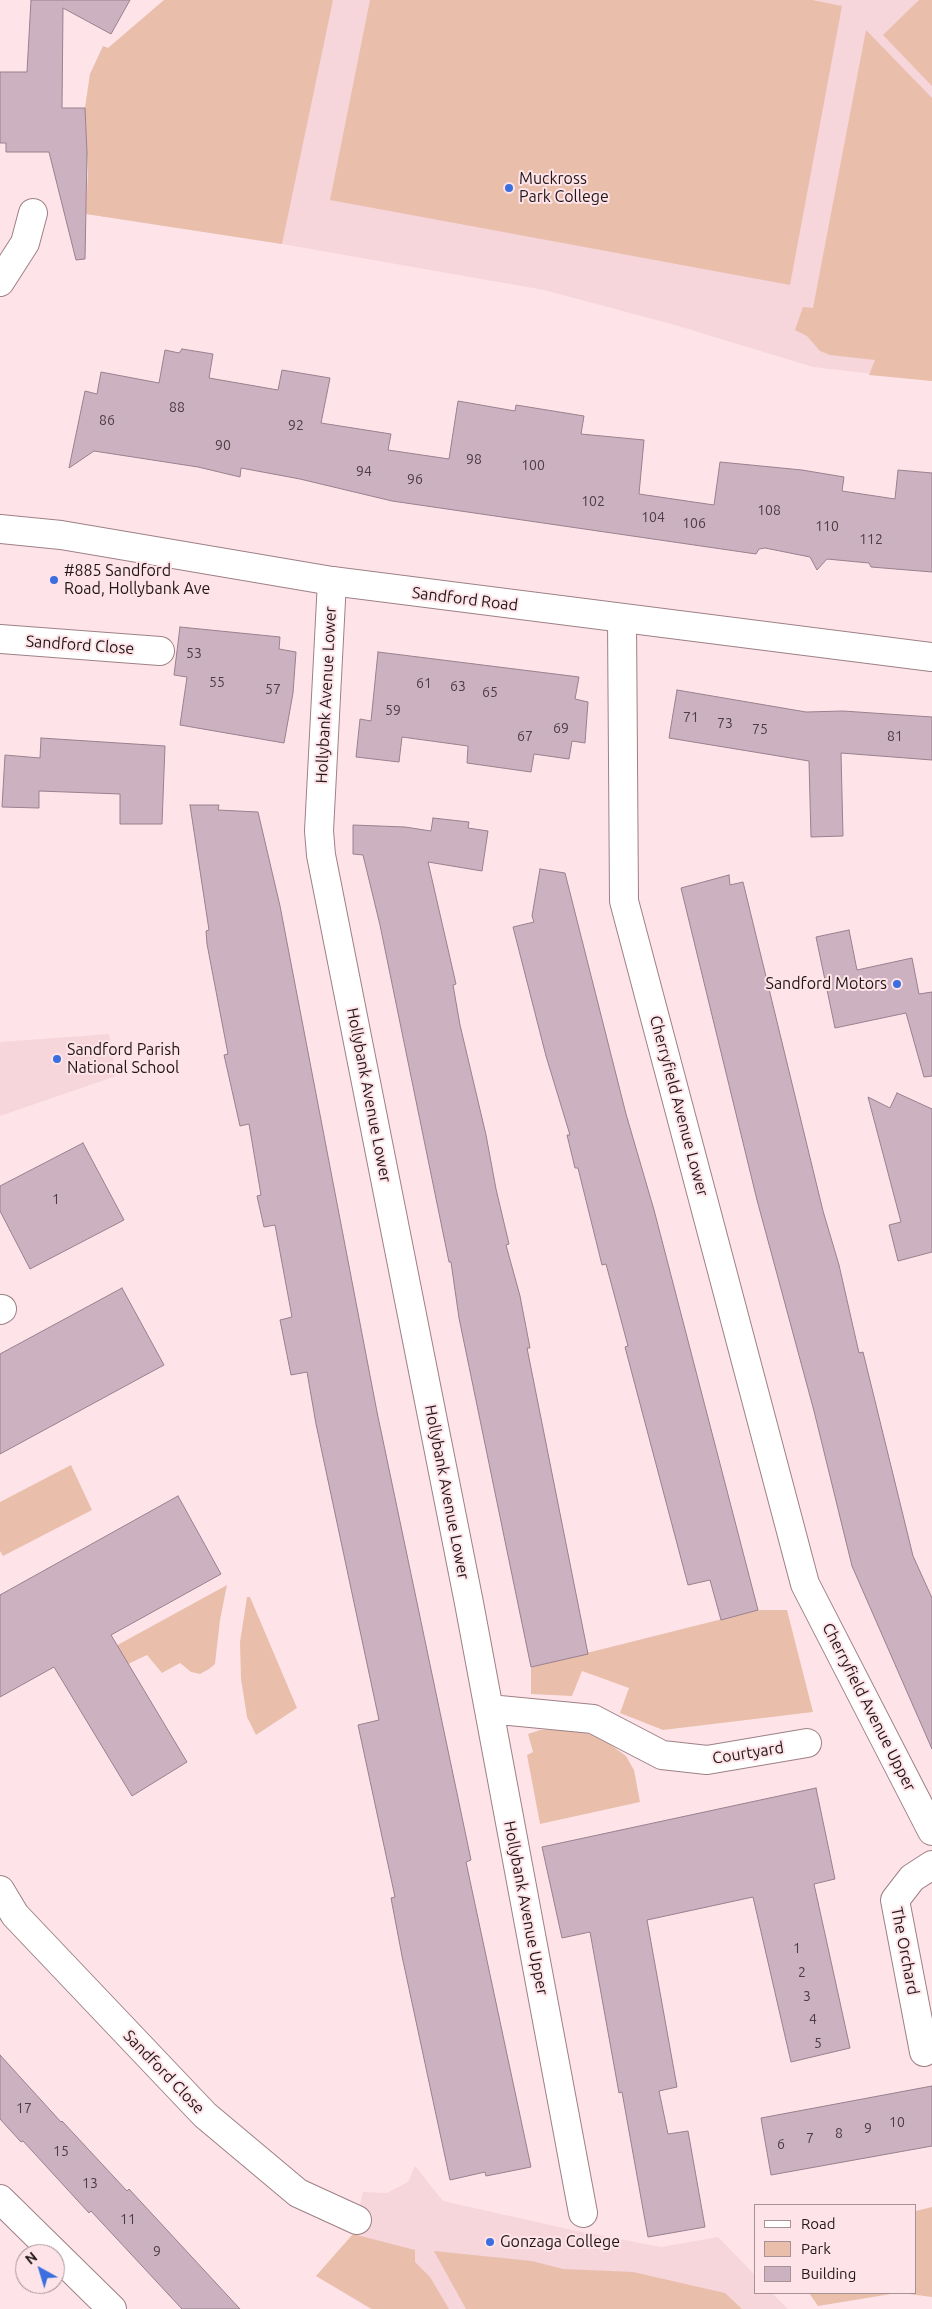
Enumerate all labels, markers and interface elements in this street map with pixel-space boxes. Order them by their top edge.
place label: Muckross Park College [519,169,609,207]
marker: Muckross Park College [503,182,515,194]
house number: 88 [169,399,185,415]
house number: 86 [99,412,115,428]
house number: 92 [288,417,304,433]
house number: 90 [215,437,231,453]
house number: 98 [466,451,482,467]
house number: 100 [521,457,545,473]
house number: 94 [356,463,372,479]
house number: 96 [407,471,423,487]
house number: 102 [581,493,605,509]
house number: 108 [757,502,781,518]
house number: 104 [641,509,665,525]
house number: 106 [682,515,706,531]
house number: 110 [815,518,839,534]
house number: 112 [859,531,883,547]
place label: #885 Sandford Road, Hollybank Ave [64,561,210,599]
marker: #885 Sandford Road, Hollybank Ave [48,574,60,586]
street label: Sandford Road [411,583,519,615]
street label: Hollybank Avenue Lower [312,606,340,784]
street label: Sandford Close [25,632,135,658]
house number: 53 [186,645,202,661]
house number: 55 [209,674,225,690]
house number: 61 [416,675,432,691]
house number: 63 [450,678,466,694]
house number: 57 [265,681,281,697]
house number: 65 [482,684,498,700]
house number: 59 [385,702,401,718]
house number: 71 [683,709,699,725]
house number: 73 [717,715,733,731]
house number: 69 [553,720,569,736]
house number: 75 [752,721,768,737]
house number: 67 [517,728,533,744]
house number: 81 [887,728,903,744]
place label: Sandford Motors [765,974,887,994]
marker: Sandford Motors [891,978,903,990]
street label: Hollybank Avenue Lower [343,1006,395,1184]
street label: Cherryfield Avenue Lower [646,1014,712,1198]
place label: Sandford Parish National School [67,1040,180,1078]
marker: Sandford Parish National School [51,1053,63,1065]
house number: 1 [52,1191,60,1207]
street label: Hollybank Avenue Lower [421,1403,473,1581]
street label: Cherryfield Avenue Upper [818,1620,920,1794]
street label: Courtyard [711,1738,785,1768]
street label: Hollybank Avenue Upper [500,1819,552,1997]
street label: The Orchard [887,1905,923,1997]
house number: 1 [793,1940,801,1956]
house number: 2 [798,1964,806,1980]
house number: 3 [803,1988,811,2004]
house number: 4 [809,2011,817,2027]
street label: Sandford Close [119,2026,209,2118]
house number: 5 [814,2035,822,2051]
house number: 17 [16,2100,32,2116]
house number: 10 [889,2114,905,2130]
house number: 9 [864,2120,872,2136]
house number: 8 [835,2125,843,2141]
house number: 7 [806,2130,814,2146]
house number: 6 [777,2136,785,2152]
house number: 15 [53,2143,69,2159]
house number: 13 [82,2175,98,2191]
legend [754,2204,917,2294]
house number: 11 [120,2211,136,2227]
text: Road [801,2215,836,2232]
place label: Gonzaga College [500,2232,620,2252]
marker: Gonzaga College [484,2236,496,2248]
text: Park [801,2240,831,2257]
house number: 9 [153,2243,161,2259]
north arrow [15,2244,65,2294]
text: N [22,2249,40,2268]
text: Building [801,2265,856,2282]

